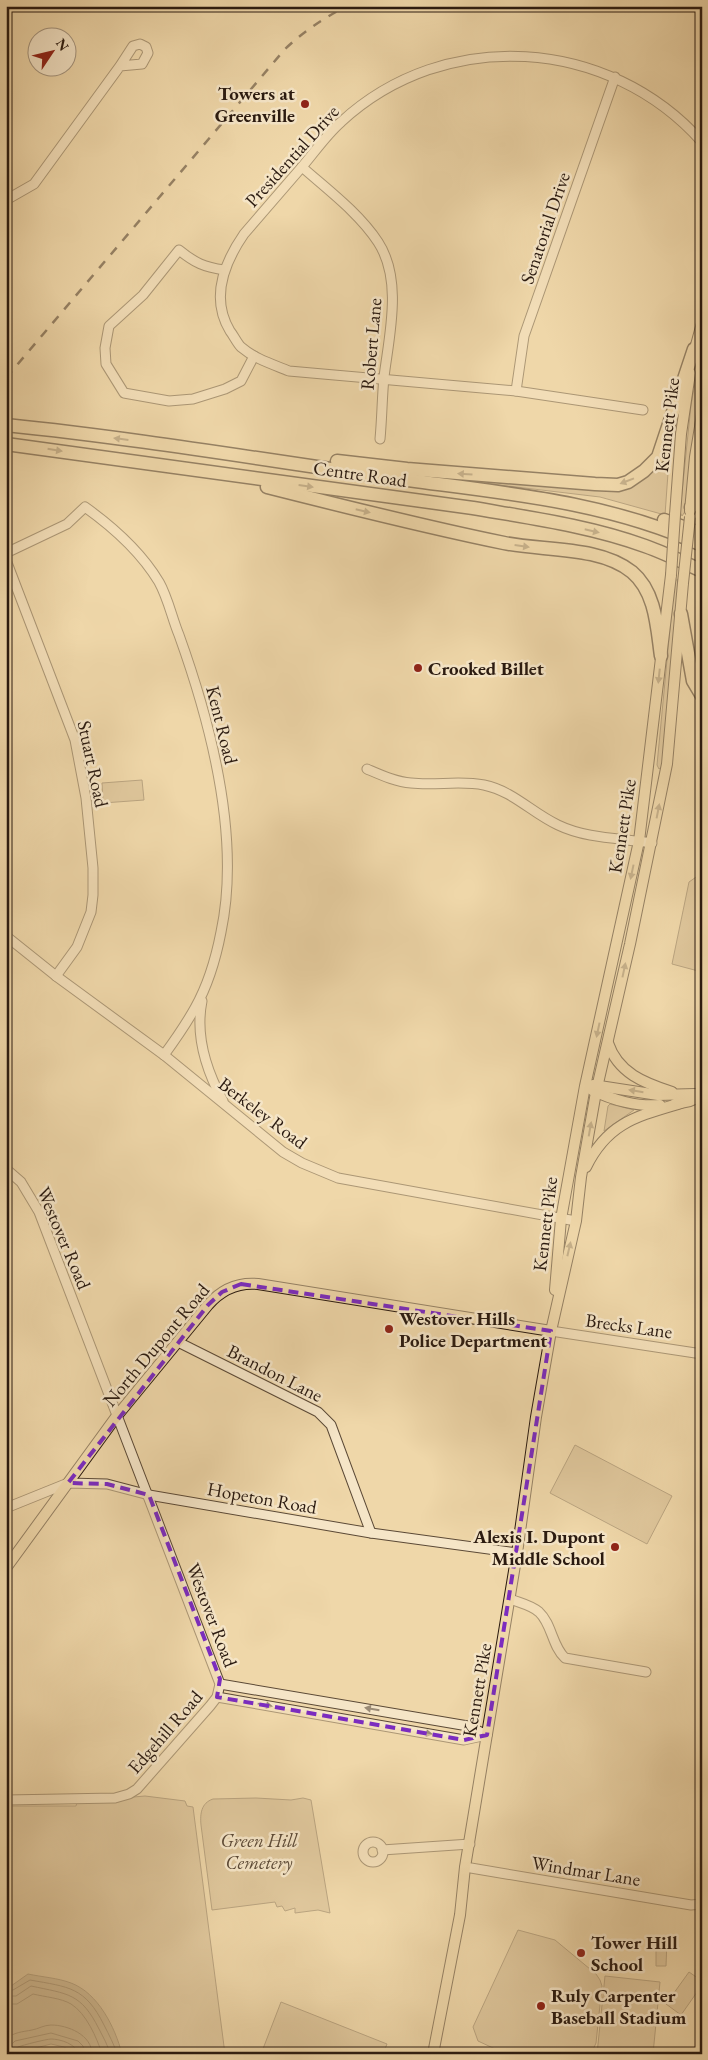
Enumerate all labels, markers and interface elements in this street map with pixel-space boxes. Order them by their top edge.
north arrow [28,28,78,78]
text: N [52,35,74,55]
place label: Towers at Greenville [215,81,295,128]
marker: Towers at Greenville [299,98,311,110]
street label: Presidential Drive [239,100,345,212]
street label: Senatorial Drive [514,169,576,287]
street label: Robert Lane [355,297,387,391]
street label: Kennett Pike [649,376,685,474]
one-way arrow [113,435,129,443]
one-way arrow [47,447,63,455]
street label: Centre Road [312,455,409,493]
one-way arrow [457,469,473,477]
one-way arrow [620,478,634,486]
one-way arrow [298,482,314,490]
one-way arrow [356,507,371,515]
one-way arrow [584,527,600,535]
one-way arrow [515,542,531,550]
place label: Crooked Billet [428,656,544,681]
marker: Crooked Billet [412,662,424,674]
one-way arrow [655,668,663,684]
street label: Kent Road [200,683,244,767]
street label: Stuart Road [72,718,114,810]
street label: Kennett Pike [602,777,642,875]
one-way arrow [654,803,662,819]
one-way arrow [628,864,636,880]
one-way arrow [620,962,628,978]
one-way arrow [594,1023,602,1038]
street label: Berkeley Road [214,1071,313,1155]
one-way arrow [628,1087,644,1095]
one-way arrow [586,1120,594,1136]
street label: Kennett Pike [527,1175,563,1273]
street label: Westover Road [31,1183,97,1294]
one-way arrow [566,1241,574,1257]
street label: North Dupont Road [97,1278,215,1412]
place label: Westover Hills Police Department [399,1306,547,1353]
street label: Brecks Lane [584,1308,674,1344]
marker: Westover Hills Police Department [383,1323,395,1335]
street label: Brandon Lane [223,1338,327,1408]
street label: Hopeton Road [205,1476,319,1520]
place label: Alexis I. Dupont Middle School [472,1524,606,1571]
marker: Alexis I. Dupont Middle School [609,1541,621,1553]
street label: Westover Road [181,1559,243,1671]
street label: Kennett Pike [456,1641,498,1739]
street label: Edgehill Road [122,1685,208,1779]
one-way arrow [257,1702,273,1710]
one-way arrow [363,1705,379,1713]
one-way arrow [417,1730,433,1738]
park label: Green Hill Cemetery [221,1828,298,1875]
street label: Windmar Lane [530,1850,642,1892]
place label: Tower Hill School [591,1930,678,1977]
marker: Tower Hill School [575,1947,587,1959]
place label: Ruly Carpenter Baseball Stadium [551,1983,687,2030]
marker: Ruly Carpenter Baseball Stadium [535,2000,547,2012]

